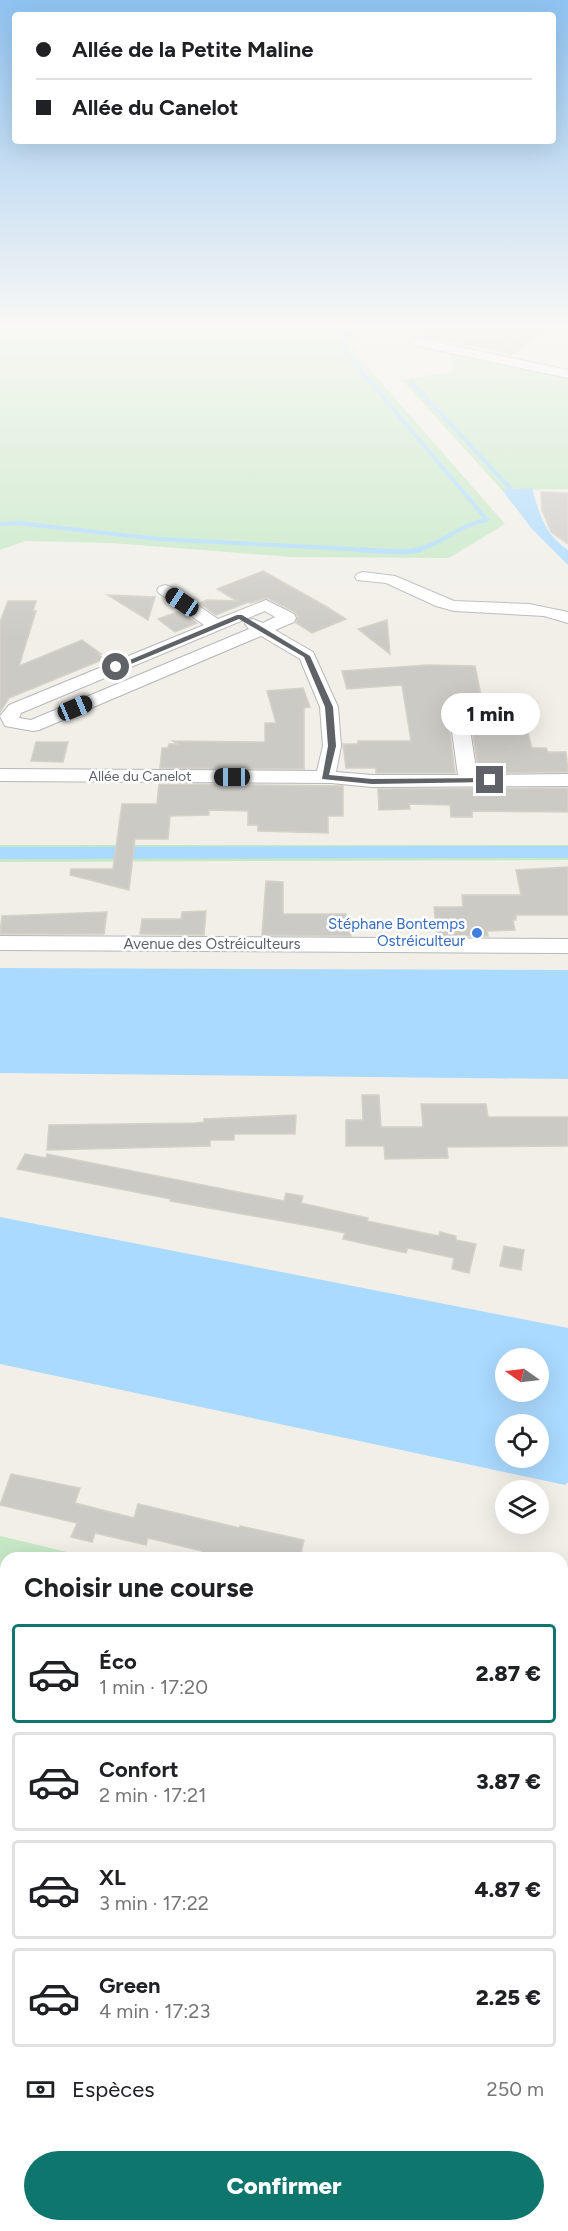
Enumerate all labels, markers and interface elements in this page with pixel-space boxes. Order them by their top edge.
text: Allée de la Petite Maline [72,36,313,63]
text: Allée du Canelot [72,94,238,121]
car [162,584,202,620]
route start [102,653,129,680]
car [55,693,95,723]
callout: 1 min [440,693,540,735]
text: 1 min [467,702,514,726]
route end [476,766,503,793]
street label: Allée du Canelot [88,768,192,785]
car [214,768,250,786]
place label: Stéphane Bontemps Ostréiculteur [328,915,465,950]
marker: Stéphane Bontemps Ostréiculteur [470,926,484,940]
street label: Avenue des Ostréiculteurs [123,935,301,953]
north arrow [495,1348,549,1402]
map controls [495,1348,549,1534]
button: locate [495,1414,549,1468]
button: layers [495,1480,549,1534]
text: Choisir une course [24,1571,254,1604]
icon: car [27,1647,81,1701]
text: Éco [99,1648,137,1675]
text: 2.87 € [476,1660,541,1687]
text: 1 min · 17:20 [99,1675,208,1699]
icon: car [27,1755,81,1809]
text: Confort [99,1756,179,1783]
text: 3.87 € [476,1768,541,1795]
text: 2 min · 17:21 [99,1783,206,1807]
icon: car [27,1863,81,1917]
text: XL [99,1864,126,1891]
text: 4.87 € [474,1876,541,1903]
text: 3 min · 17:22 [99,1891,209,1915]
icon: car [27,1971,81,2025]
text: Green [99,1972,161,1999]
text: 2.25 € [476,1984,541,2011]
text: 4 min · 17:23 [99,1999,210,2023]
icon: cash [24,2073,57,2106]
text: Espèces [72,2076,154,2103]
text: 250 m [487,2077,544,2101]
button: Confirmer [24,2151,544,2220]

